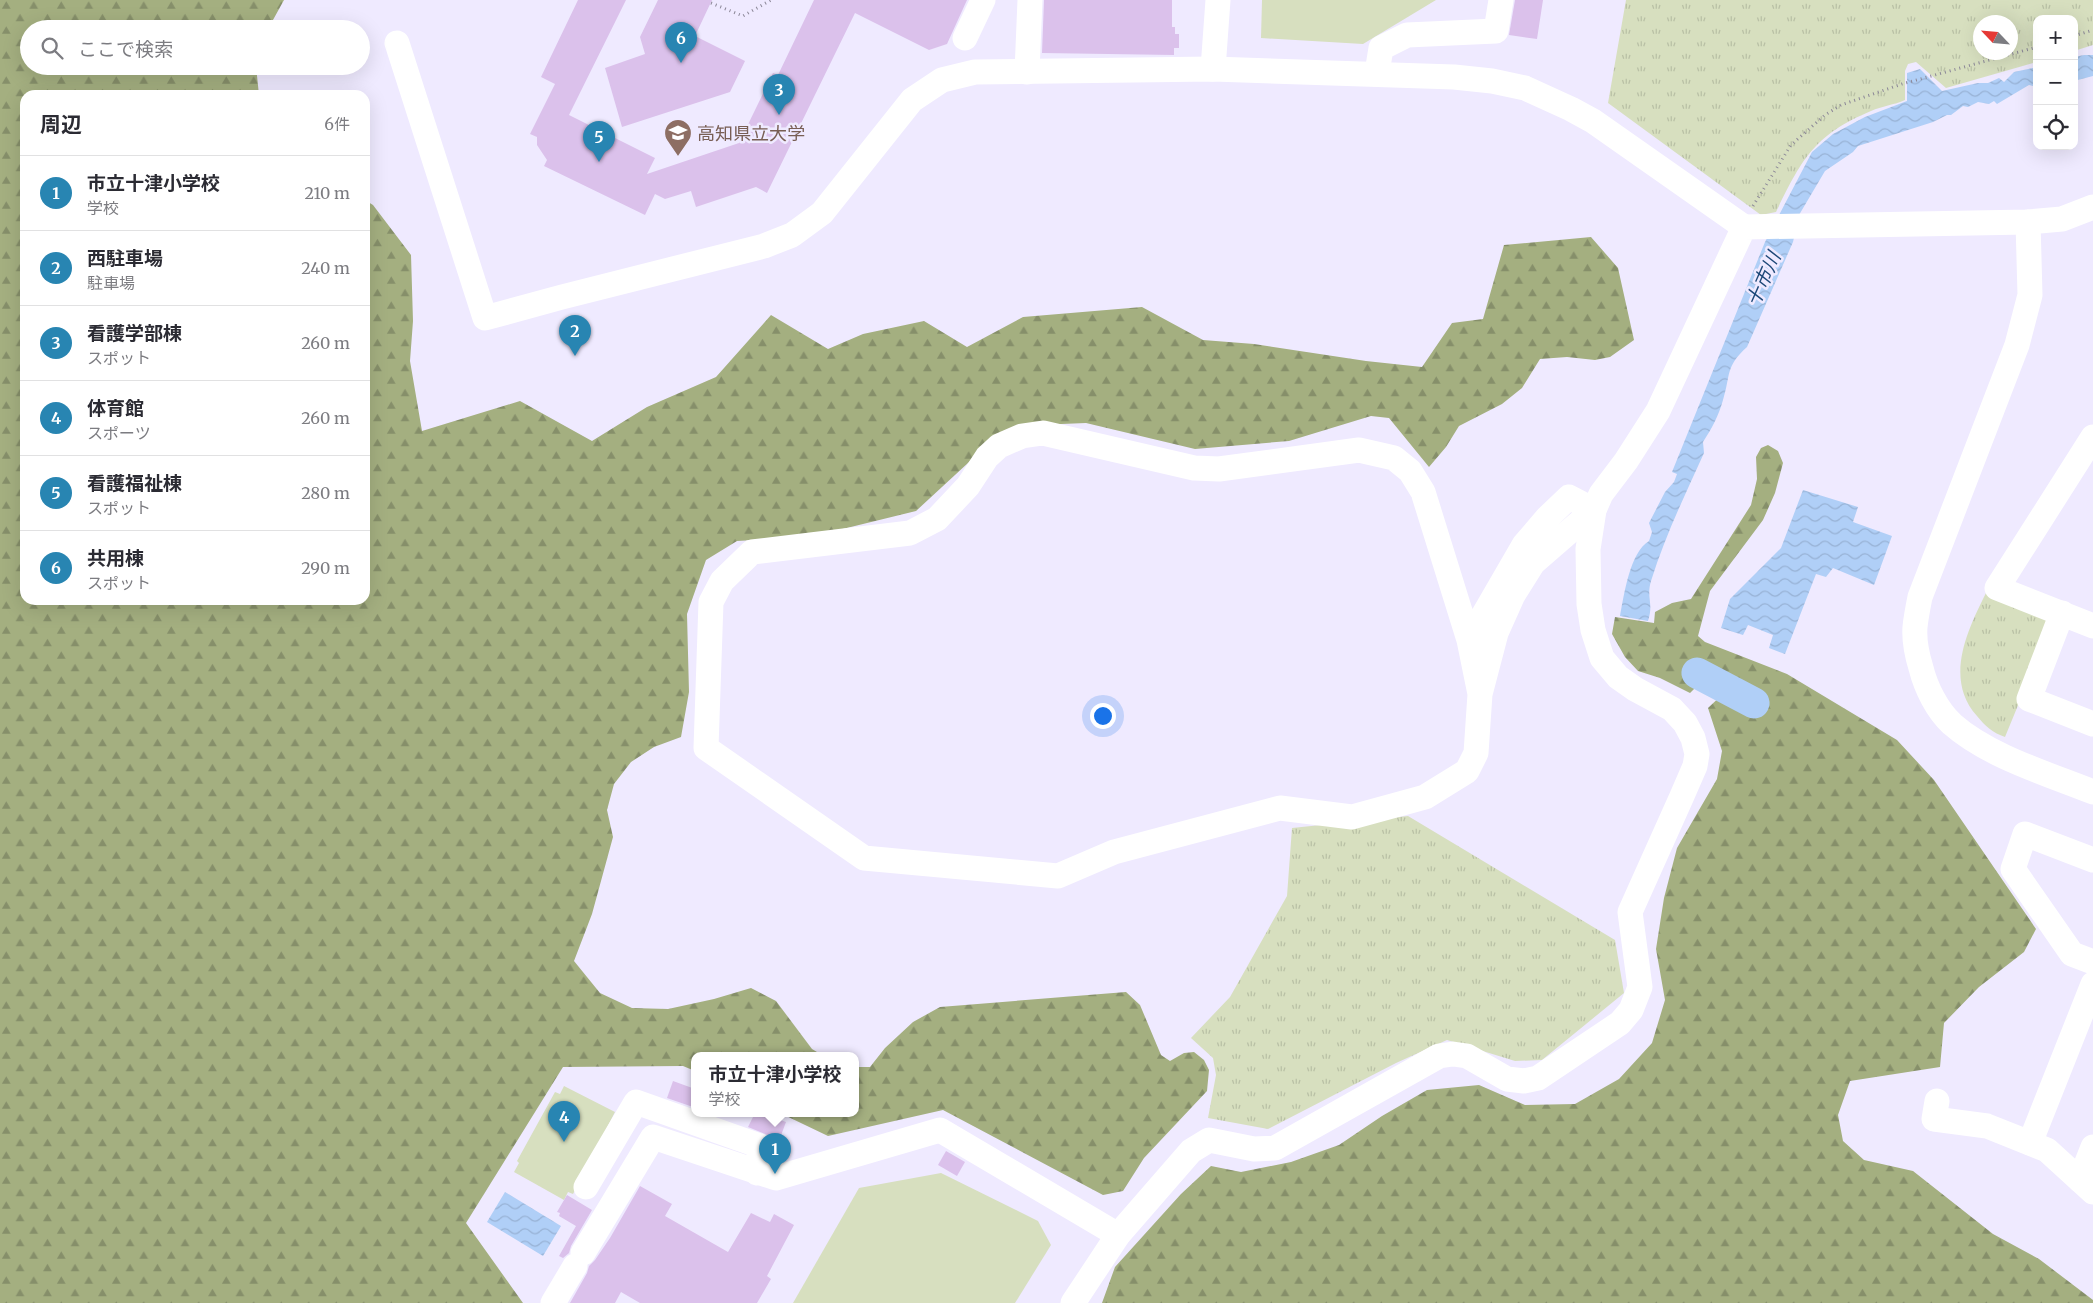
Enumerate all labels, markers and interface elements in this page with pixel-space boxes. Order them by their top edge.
north arrow [1973,15,2018,60]
map controls [2033,15,2078,150]
button: + [2033,15,2078,60]
search box [20,20,370,75]
pin: 6 [665,22,697,63]
icon: search [38,34,66,62]
text: ここで検索 [78,37,173,61]
button: − [2033,60,2078,105]
pin: 3 [763,74,795,115]
button: locate [2033,105,2078,150]
text: 周辺 [40,111,82,138]
text: 6件 [324,114,350,134]
school or university icon: 高知県立大学 [663,118,693,157]
pin: 5 [583,121,615,162]
place label: 高知県立大学 [697,122,805,145]
text: 市立十津小学校 [87,171,220,195]
text: 1 [52,183,60,203]
text: 210 m [305,183,350,203]
text: 学校 [87,198,119,218]
text: 西駐車場 [87,246,163,270]
water label: 十市川 [1740,246,1786,310]
text: 2 [51,258,61,278]
text: 240 m [301,258,350,278]
text: 駐車場 [87,273,135,293]
pin: 2 [559,315,591,356]
text: 看護学部棟 [87,321,182,345]
text: 3 [51,333,61,353]
text: 260 m [301,333,350,353]
text: スポット [87,348,151,368]
text: 体育館 [87,396,144,420]
text: 4 [51,408,61,428]
text: 260 m [301,408,350,428]
text: スポーツ [87,423,151,443]
text: 看護福祉棟 [87,471,182,495]
text: 5 [51,483,61,503]
text: 280 m [301,483,350,503]
text: スポット [87,498,151,518]
text: 共用棟 [87,546,144,570]
text: 6 [51,558,61,578]
text: 290 m [301,558,350,578]
text: スポット [87,573,151,593]
your location [1090,703,1116,729]
popup [691,1052,859,1117]
text: 市立十津小学校 [708,1062,842,1086]
text: 学校 [708,1089,741,1109]
pin: 4 [548,1101,580,1142]
pin: 1 [759,1133,791,1174]

